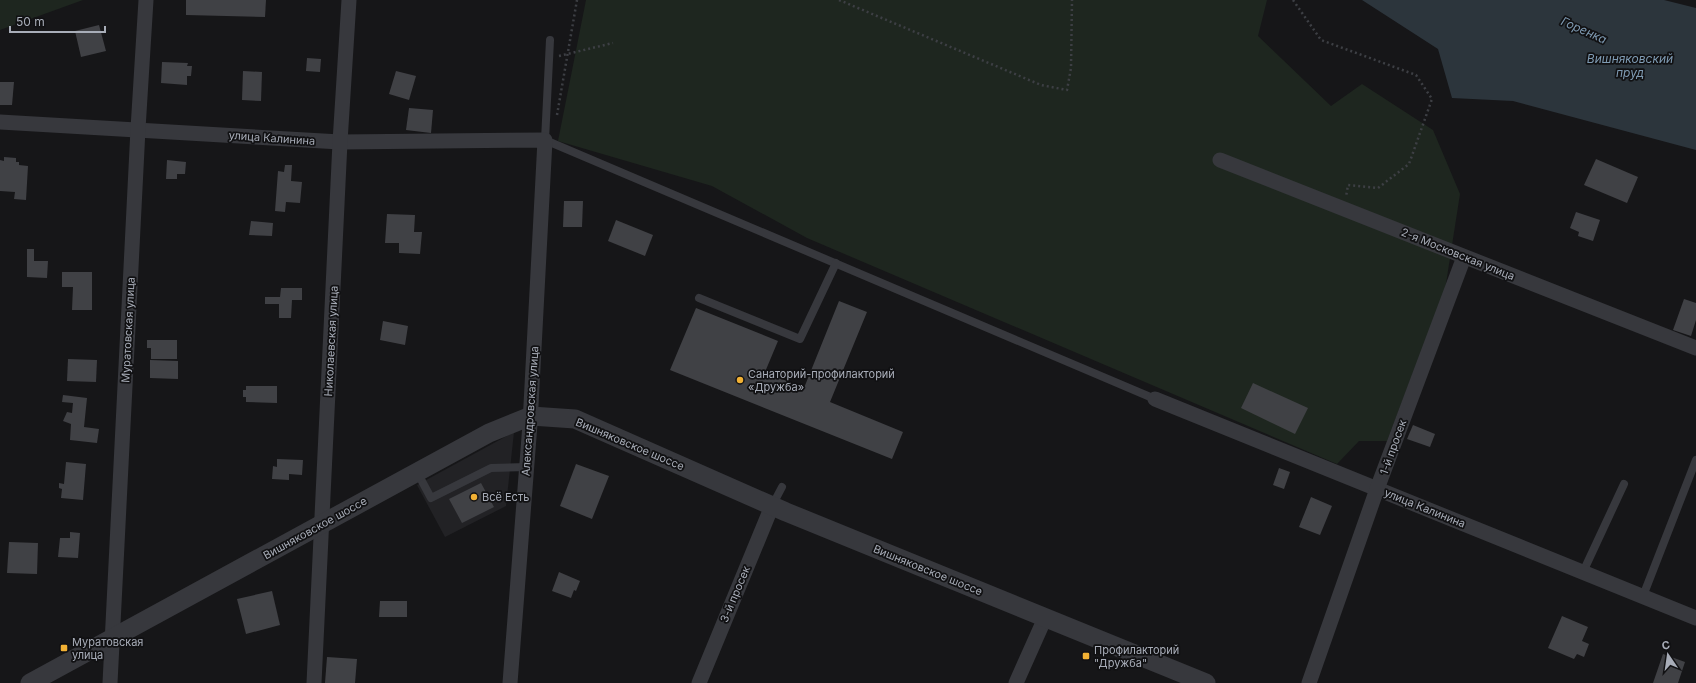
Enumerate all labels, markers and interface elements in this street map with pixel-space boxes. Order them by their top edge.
scale bar [10,8,105,34]
water label: Горенка [1559,13,1609,47]
text: 50 m [16,14,45,29]
water label: Вишняковский пруд [1587,51,1673,80]
street label: улица Калинина [228,128,316,148]
street label: 2-я Московская улица [1399,225,1517,283]
street label: Муратовская улица [118,277,138,383]
street label: Николаевская улица [321,285,341,397]
street label: Александровская улица [518,345,542,477]
place label: Санаторий-профилакторий «Дружба» [748,367,895,394]
marker: Санаторий-профилакторий «Дружба» [735,375,745,385]
street label: Вишняковское шоссе [574,415,686,473]
street label: 1-й просек [1377,418,1409,476]
street label: улица Калинина [1382,485,1468,531]
place label: Всё Есть [482,490,529,504]
marker: Всё Есть [469,492,479,502]
street label: Вишняковское шоссе [261,494,369,562]
street label: Вишняковское шоссе [871,542,985,598]
street label: 3-й просек [717,564,753,624]
place label: Муратовская улица [72,635,143,662]
north arrow [1648,635,1688,675]
text: С [1660,638,1671,653]
marker: Муратовская улица [59,643,69,653]
place label: Профилакторий "Дружба" [1094,643,1179,670]
marker: Профилакторий "Дружба" [1081,651,1091,661]

